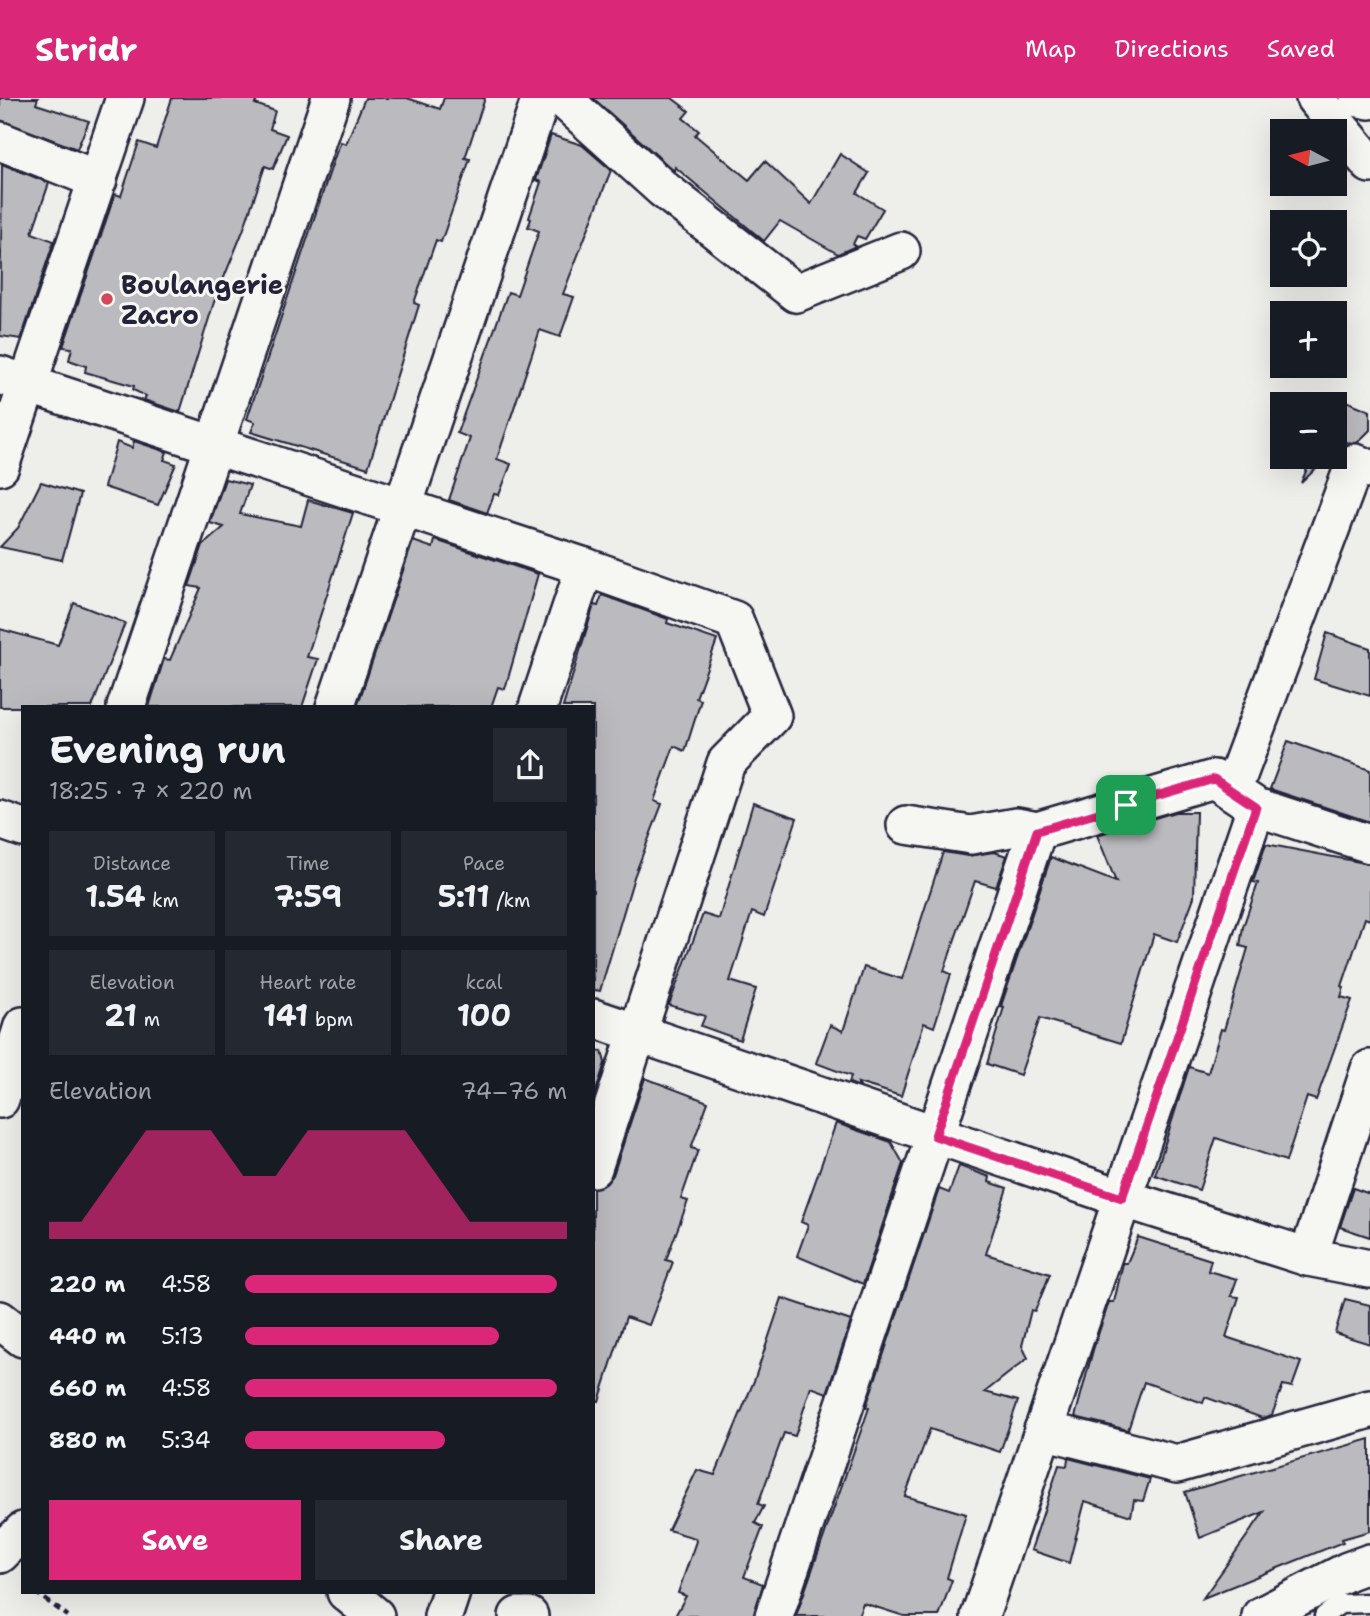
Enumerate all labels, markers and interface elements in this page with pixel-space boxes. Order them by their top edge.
text: Stridr [35,27,138,72]
text: Map [1025,33,1076,65]
text: Directions [1114,33,1229,65]
text: Saved [1267,33,1335,65]
north arrow [1270,119,1348,196]
map controls [1270,119,1347,469]
button: locate [1270,210,1347,287]
place label: Boulangerie Zacro [121,267,283,332]
marker: Boulangerie Zacro [99,291,115,307]
button: + [1270,301,1347,378]
button: − [1270,392,1347,469]
text: Evening run [49,724,286,775]
button: share [493,728,567,802]
pin [1096,775,1156,835]
text: 18:25 · 7 × 220 m [49,776,252,806]
icon: arrive [1107,786,1145,824]
text: Distance [93,851,171,876]
text: Time [286,851,330,876]
text: Pace [463,851,505,876]
text: 1.54 [85,876,146,917]
text: 7:59 [274,876,342,917]
text: 5:11 [438,876,490,917]
text: km [146,888,179,913]
text: /km [490,888,530,913]
text: Elevation [89,970,175,995]
text: Heart rate [260,970,356,995]
text: kcal [466,970,502,995]
text: 21 [104,995,137,1036]
text: 141 [263,995,309,1036]
text: 100 [457,995,511,1036]
text: m [137,1007,160,1032]
text: bpm [309,1007,353,1032]
text: Elevation [49,1076,152,1106]
text: 74–76 m [461,1076,567,1106]
text: 220 m [49,1269,125,1299]
text: 4:58 [161,1269,212,1299]
text: 440 m [49,1321,126,1351]
text: 5:13 [161,1321,204,1351]
text: 660 m [49,1373,126,1403]
text: 4:58 [161,1373,212,1403]
text: 880 m [49,1425,126,1455]
text: 5:34 [161,1425,211,1455]
button: Save [49,1500,301,1580]
button: Share [315,1500,567,1580]

